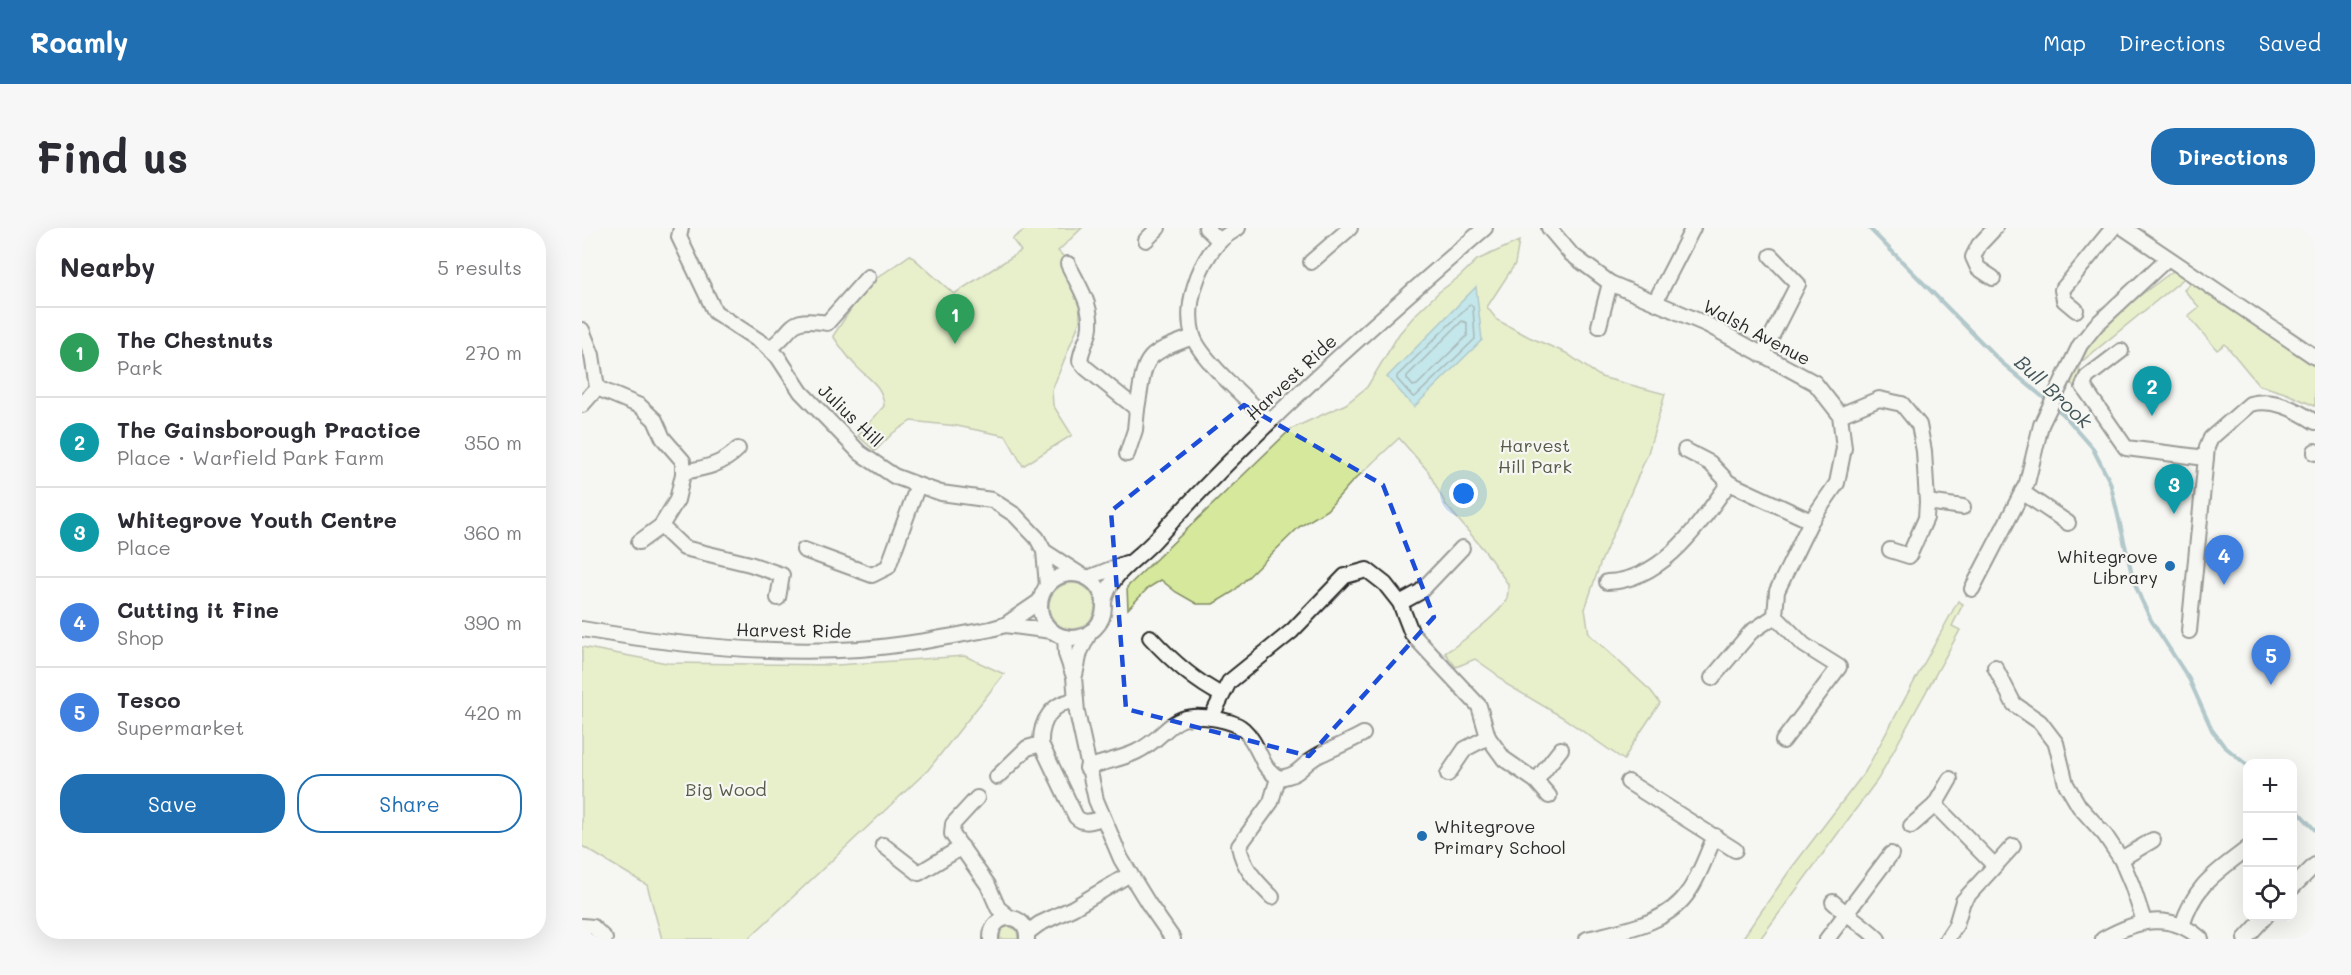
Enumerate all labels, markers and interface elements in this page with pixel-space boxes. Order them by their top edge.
text: Roamly [30,24,129,60]
text: Map [2043,29,2086,56]
text: Directions [2119,29,2226,56]
text: Saved [2259,29,2321,56]
button: Directions [2151,128,2315,185]
text: Find us [36,129,188,184]
text: Nearby [60,250,155,284]
text: 5 results [437,254,522,280]
pin: 1 [936,294,974,344]
street label: Walsh Avenue [1699,294,1815,370]
text: The Chestnuts [117,325,273,354]
street label: Harvest Ride [1240,329,1342,425]
text: 1 [75,339,84,365]
text: 270 m [465,339,522,365]
water label: Bull Brook [2010,349,2098,434]
text: Park [117,354,162,380]
pin: 2 [2132,366,2172,416]
street label: Julius Hill [813,378,889,452]
text: The Gainsborough Practice [117,415,421,444]
text: 2 [74,429,85,455]
text: 350 m [464,429,522,455]
park label: Harvest Hill Park [1498,433,1572,478]
text: Place · Warfield Park Farm [117,444,384,470]
pin: 3 [2154,464,2194,514]
your location [1449,479,1478,508]
text: Whitegrove Youth Centre [117,505,397,534]
text: 3 [74,519,86,545]
text: 360 m [464,519,522,545]
text: Place [117,534,171,560]
pin: 4 [2204,536,2244,585]
place label: Whitegrove Library [2057,544,2158,589]
marker: Whitegrove Library [2163,559,2177,573]
text: Cutting it Fine [117,595,279,624]
text: 4 [73,609,86,635]
text: 390 m [464,609,522,635]
street label: Harvest Ride [736,617,852,643]
text: Shop [117,624,164,650]
pin: 5 [2252,636,2290,685]
text: Tesco [117,685,181,714]
text: 5 [74,699,85,725]
text: 420 m [464,699,522,725]
text: Supermarket [117,714,244,740]
map controls [2243,759,2297,921]
button: + [2243,759,2297,813]
button: Save [60,774,285,833]
button: Share [297,774,522,833]
park label: Big Wood [685,777,767,801]
button: − [2243,813,2297,867]
place label: Whitegrove Primary School [1434,814,1566,859]
marker: Whitegrove Primary School [1415,829,1429,843]
button: locate [2243,867,2297,921]

